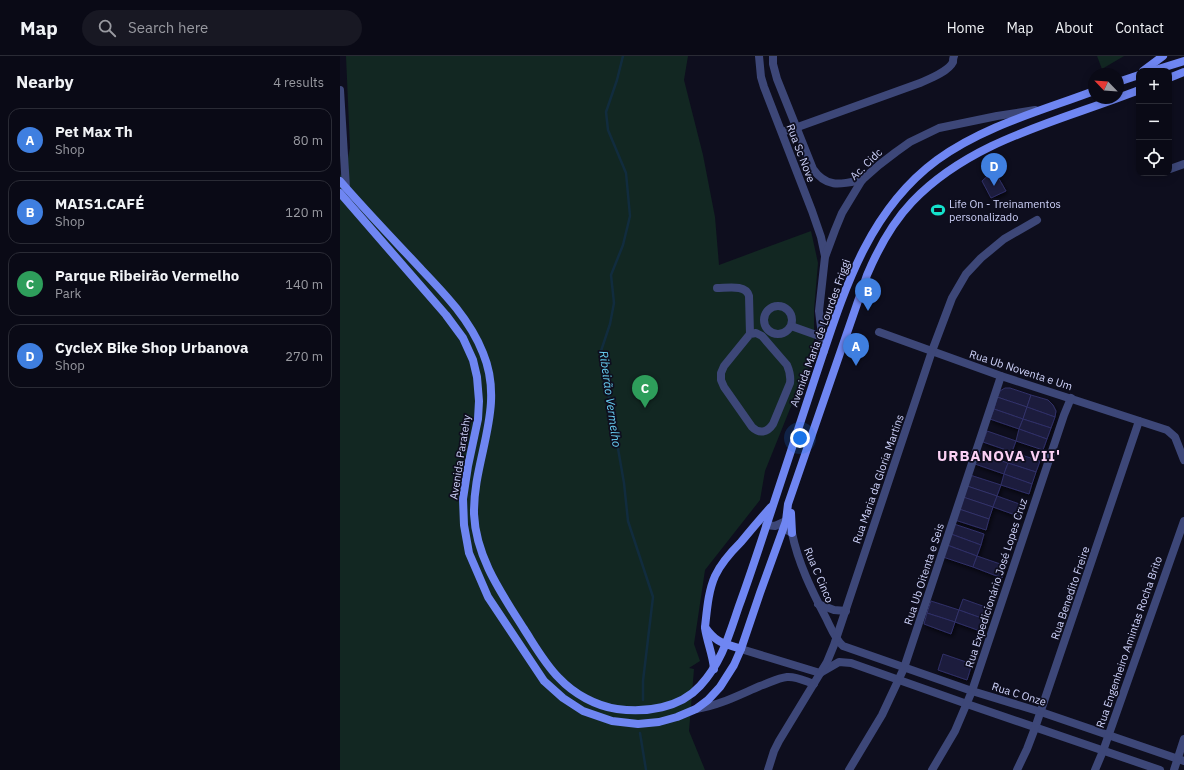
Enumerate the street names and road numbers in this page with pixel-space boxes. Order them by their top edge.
street label: Rua Sc Nove [783,122,819,184]
street label: Ac. Cidc [847,145,885,183]
street label: Avenida Maria de Lourdes Friggi [787,257,853,409]
street label: Rua Ub Noventa e Um [968,347,1074,393]
street label: Avenida Paratehy [446,413,474,500]
street label: Rua Maria da Gloria Martins [849,413,907,545]
street label: Rua Expedicionário José Lopes Cruz [962,497,1030,669]
street label: Rua Ub Oitenta e Seis [901,521,947,627]
street label: Rua C Cinco [801,545,837,605]
street label: Rua Benedito Freire [1047,545,1093,641]
street label: Rua Engenheiro Amintas Rocha Brito [1093,554,1165,730]
street label: Rua C Onze [990,679,1048,709]

